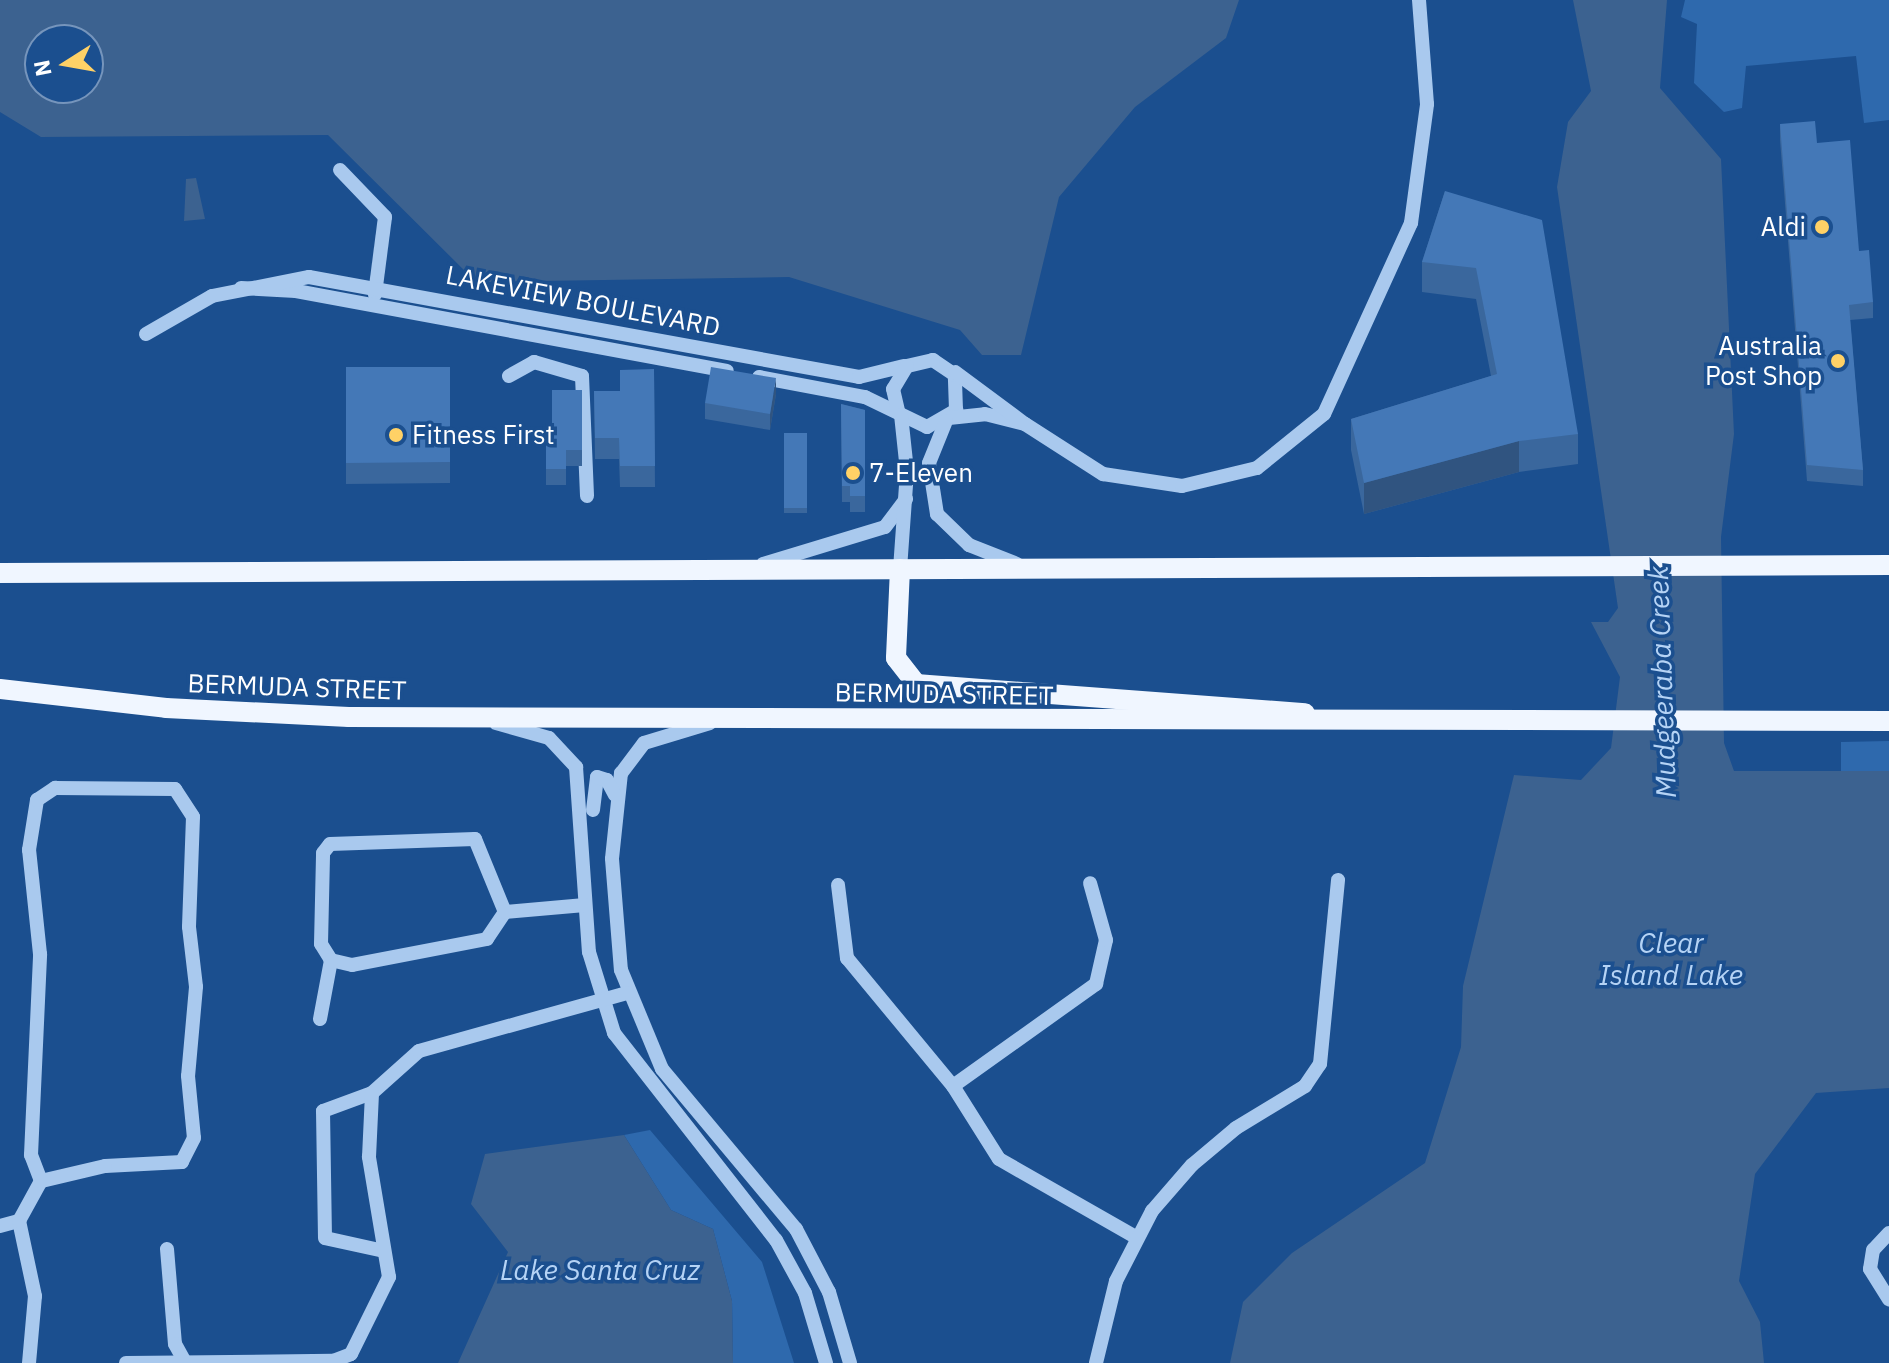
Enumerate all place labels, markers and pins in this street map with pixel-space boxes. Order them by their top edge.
place label: Aldi [1761,211,1806,243]
marker: Aldi [1813,218,1831,236]
place label: Australia Post Shop [1705,330,1822,392]
marker: Australia Post Shop [1829,352,1847,370]
place label: Fitness First [412,419,555,451]
marker: Fitness First [387,426,405,444]
place label: 7-Eleven [869,457,973,489]
marker: 7-Eleven [844,464,862,482]

